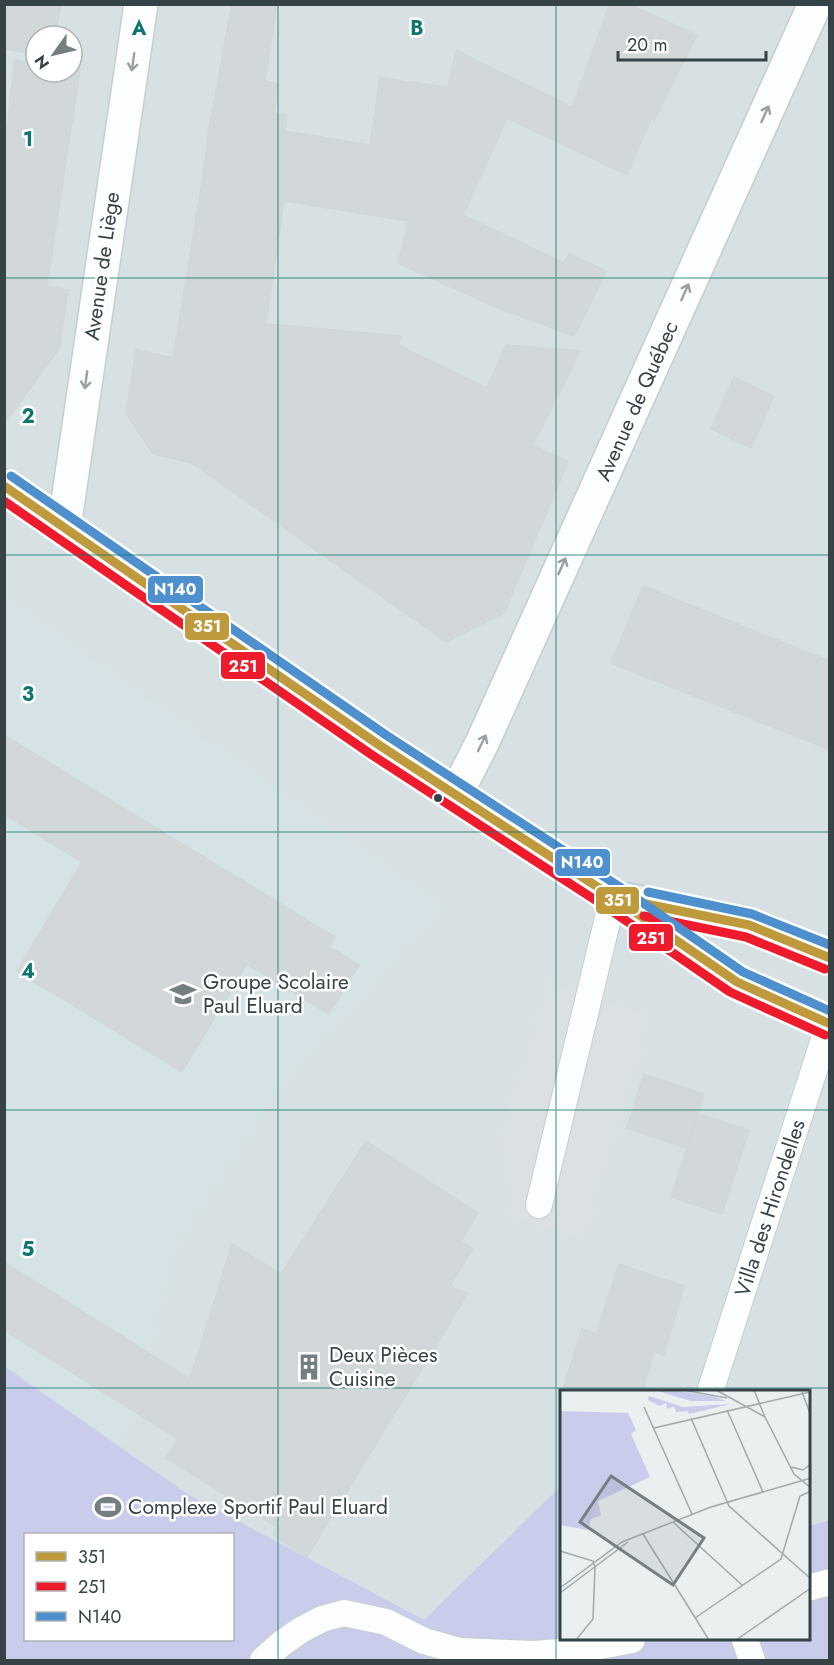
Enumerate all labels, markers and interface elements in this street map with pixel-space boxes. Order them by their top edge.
text: A [131,14,147,43]
text: B [410,14,424,43]
north arrow [24,24,84,84]
scale bar [618,24,766,62]
text: 20 m [627,32,667,58]
text: N [29,50,55,74]
one-way arrow [127,52,138,72]
one-way arrow [760,106,772,124]
text: 1 [23,125,33,154]
street label: Avenue de Liège [77,190,127,342]
one-way arrow [680,284,692,302]
street label: Avenue de Québec [588,316,686,486]
one-way arrow [80,370,91,389]
text: 2 [21,402,35,431]
one-way arrow [557,557,568,575]
line badge: N140 [147,575,204,604]
text: N140 [154,578,196,601]
line badge: 351 [184,612,230,641]
text: 351 [193,615,221,638]
line badge: 251 [220,651,266,680]
text: 251 [229,655,257,678]
text: 3 [22,680,34,709]
one-way arrow [476,735,488,753]
unlabelled marker [432,792,444,804]
line badge: N140 [554,848,611,877]
text: N140 [561,851,603,874]
line badge: 351 [595,886,640,915]
text: 351 [604,889,632,912]
line badge: 251 [628,923,674,952]
text: 251 [637,927,665,950]
text: 4 [21,957,35,986]
place label: Groupe Scolaire Paul Eluard [203,967,349,1021]
school or university icon: Groupe Scolaire Paul Eluard [168,979,198,1009]
street label: Villa des Hirondelles [727,1116,813,1300]
text: 5 [22,1235,35,1264]
place label: Deux Pièces Cuisine [329,1340,437,1394]
building icon: Deux Pièces Cuisine [294,1352,324,1382]
inset map [560,1390,810,1641]
sports icon: Complexe Sportif Paul Eluard [93,1492,123,1522]
place label: Complexe Sportif Paul Eluard [128,1492,388,1522]
legend [24,1533,234,1641]
text: 351 [78,1544,106,1570]
text: 251 [78,1574,107,1600]
text: N140 [78,1604,122,1630]

